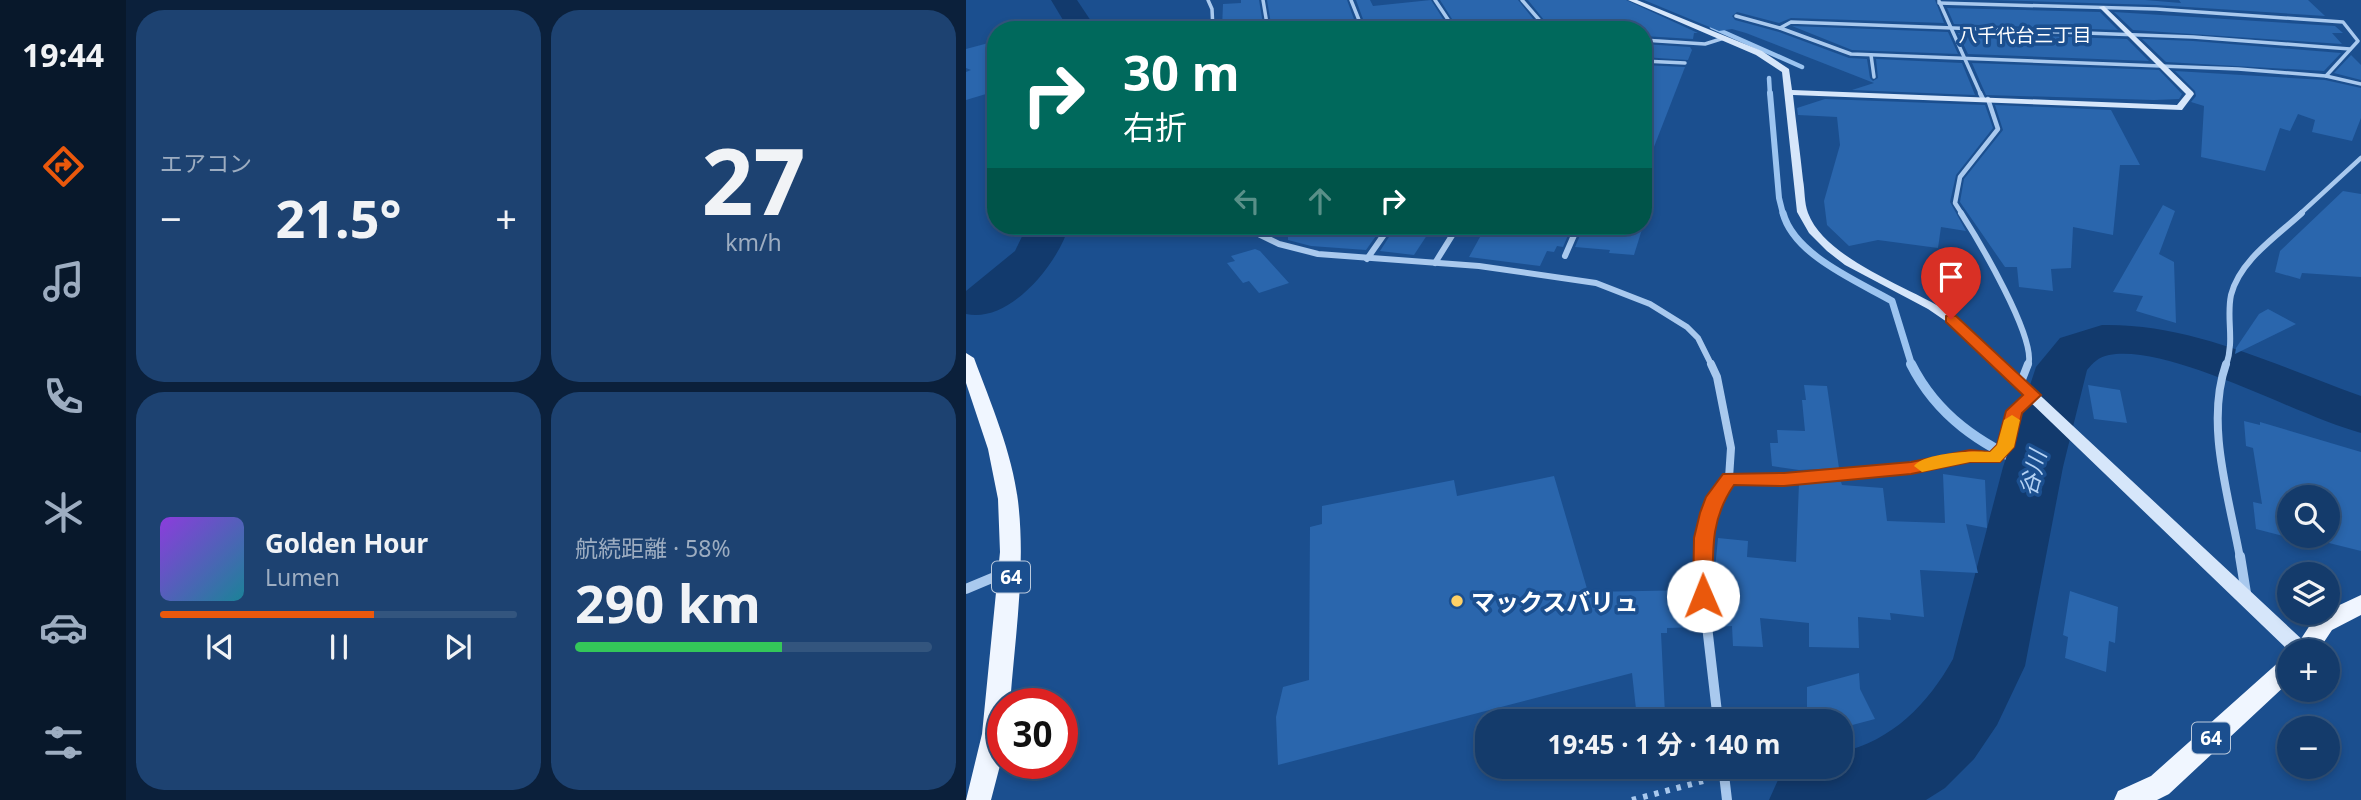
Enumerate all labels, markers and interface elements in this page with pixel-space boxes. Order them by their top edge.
district label: 八千代台三丁目 [1958,22,2092,48]
text: 19:44 [22,33,104,76]
text: 30 m [1123,39,1240,105]
icon: right [1008,49,1099,140]
text: 右折 [1123,105,1187,148]
text: 27 [701,118,806,242]
icon: directions [39,142,88,191]
text: エアコン [160,147,252,179]
text: 21.5° [276,182,401,253]
icon: left [1228,182,1266,220]
icon: ahead [1301,182,1339,220]
icon: right [1374,182,1412,220]
text: − [160,192,182,244]
text: + [495,192,517,244]
text: km/h [725,226,782,258]
pin [1921,247,1981,319]
icon: music [39,257,88,306]
icon: arrive [1932,258,1970,296]
icon: phone [39,372,88,421]
water label: 谷川 [2011,444,2054,499]
map controls [2277,485,2340,779]
button: search [2277,485,2340,548]
icon: climate [39,488,88,537]
text: Golden Hour [265,525,428,561]
text: 航続距離 · 58% [575,532,731,564]
position arrow [1666,559,1740,633]
text: Lumen [265,561,340,593]
road number: 64 [992,562,1030,592]
button: layers [2277,562,2340,625]
text: 290 km [575,567,761,638]
place label: マックスバリュ [1471,585,1638,618]
marker: マックスバリュ [1449,593,1465,609]
icon: car [39,603,88,652]
icon: previous [201,628,239,666]
icon: pause [320,628,358,666]
icon: next [439,628,477,666]
button: + [2277,639,2340,702]
speed limit sign: 30 [987,688,1078,779]
button: − [2277,716,2340,779]
icon: filters [39,718,88,767]
road number: 64 [2192,722,2230,754]
text: 19:45 · 1 分 · 140 m [1548,726,1780,762]

